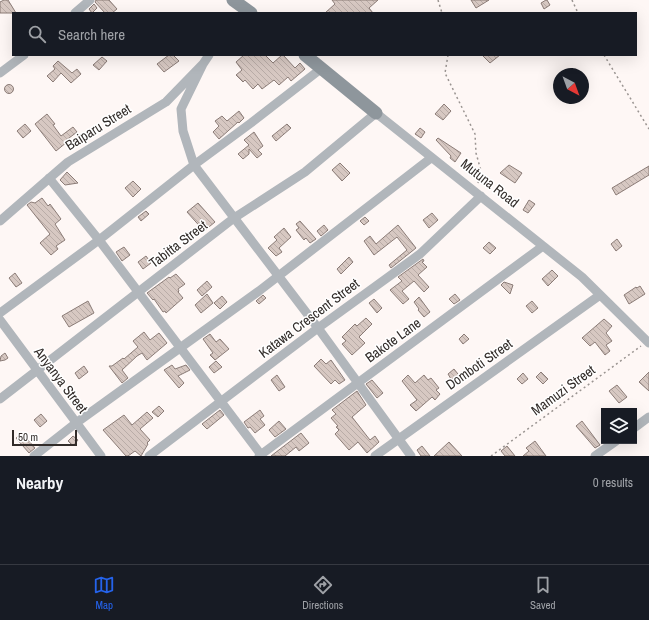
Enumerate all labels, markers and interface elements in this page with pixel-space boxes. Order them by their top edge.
search box [12,12,637,56]
icon: search [26,23,48,45]
text: Search here [58,24,125,45]
north arrow [553,68,589,104]
street label: Baiparu Street [62,100,134,154]
street label: Mutuna Road [457,155,523,211]
street label: Tabitta Street [145,216,211,272]
street label: Katawa Crescent Street [255,274,363,362]
street label: Bakote Lane [362,314,424,366]
street label: Domboti Street [442,334,516,394]
street label: Anyanya Street [30,342,92,417]
street label: Mamuzi Street [528,361,598,419]
map controls [601,408,637,444]
button: layers [601,408,637,444]
scale bar [12,428,77,447]
text: 50 m [18,430,38,444]
text: Nearby [16,471,63,494]
text: 0 results [593,474,633,491]
tab: Map [93,574,115,612]
tab: Directions [302,574,343,612]
tab: Saved [530,574,556,612]

